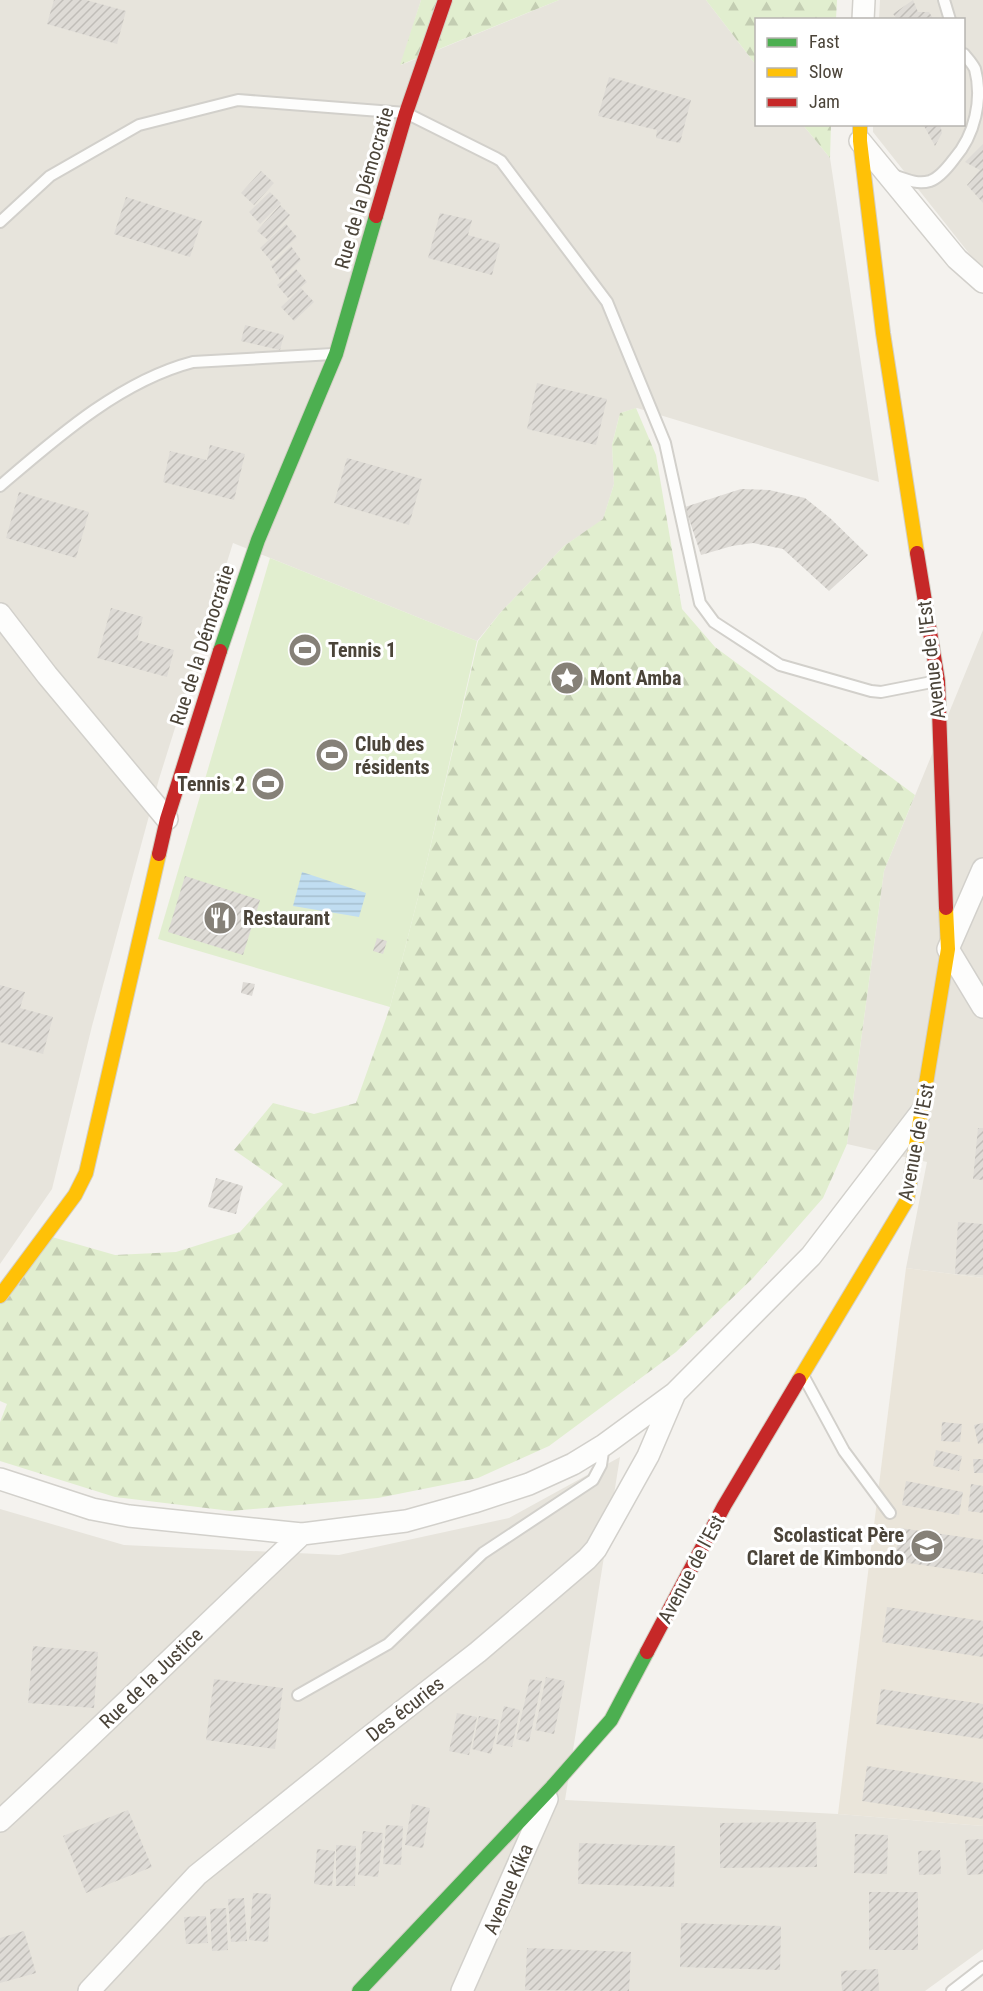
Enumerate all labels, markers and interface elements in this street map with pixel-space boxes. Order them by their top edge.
legend [755,18,965,126]
text: Fast [809,31,840,52]
text: Slow [809,61,844,82]
text: Jam [809,91,840,112]
street label: Rue de la Démocratie [329,104,399,272]
street label: Rue de la Démocratie [165,562,239,728]
street label: Avenue de l'Est [912,599,950,721]
sports icon: Tennis 1 [287,632,323,668]
place label: Tennis 1 [328,638,396,662]
place icon: Mont Amba [549,660,585,696]
place label: Mont Amba [590,666,681,690]
place label: Club des résidents [355,732,430,779]
sports icon: Club des résidents [314,737,350,773]
sports icon: Tennis 2 [250,766,286,802]
place label: Tennis 2 [177,772,245,796]
restaurant icon: Restaurant [202,900,238,936]
place label: Restaurant [243,906,330,930]
street label: Avenue de l'Est [893,1081,939,1203]
street label: Avenue de l'Est [652,1511,730,1627]
place label: Scolasticat Père Claret de Kimbondo [747,1523,904,1570]
school or university icon: Scolasticat Père Claret de Kimbondo [909,1528,945,1564]
street label: Rue de la Justice [94,1623,208,1733]
street label: Des écuries [361,1671,449,1747]
street label: Avenue Kika [478,1840,538,1938]

